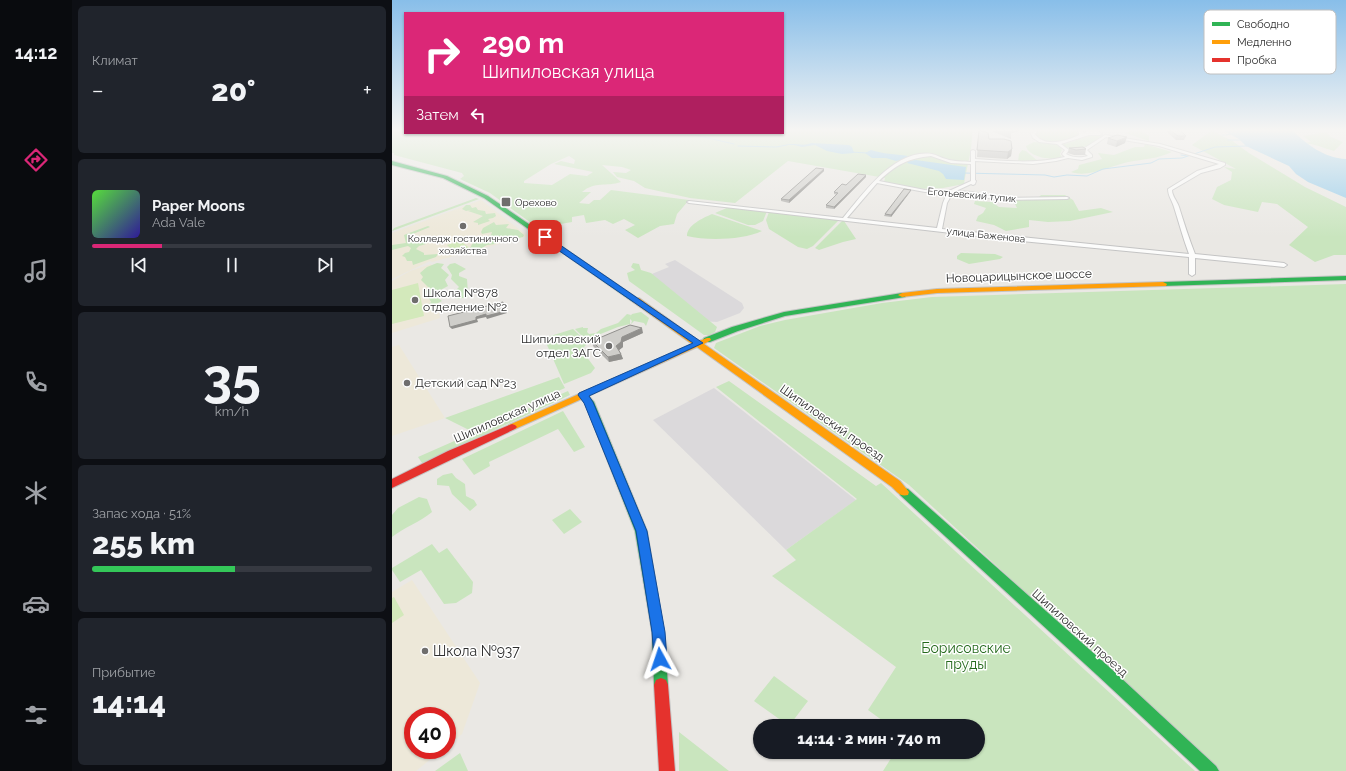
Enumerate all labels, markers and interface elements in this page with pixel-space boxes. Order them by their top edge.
legend [1204,10,1336,74]
text: Свободно [1237,18,1290,31]
text: 290 m [482,27,564,60]
icon: right [416,28,468,80]
text: Медленно [1237,36,1292,49]
text: 14:12 [15,42,57,63]
text: Климат [92,53,138,68]
text: Пробка [1237,54,1277,67]
text: Шипиловская улица [482,61,655,82]
text: 20° [211,73,255,108]
text: − [92,77,104,103]
text: + [363,77,372,103]
icon: left [467,104,489,126]
text: Затем [416,106,459,124]
icon: directions [22,146,50,174]
street label: Еготьевский тупик [927,186,1017,204]
marker: Орехово [500,196,512,208]
text: Paper Moons [152,197,245,215]
place label: Орехово [515,197,557,208]
text: Ada Vale [152,215,205,230]
pin [528,220,562,254]
marker: Колледж гостиничного хозяйcтва [458,221,468,231]
street label: улица Баженова [946,225,1026,245]
icon: arrive [534,226,556,248]
place label: Колледж гостиничного хозяйcтва [408,233,518,256]
icon: previous [128,254,150,276]
icon: pause [221,254,243,276]
icon: next [314,254,336,276]
icon: music [22,257,50,285]
street label: Новоцарицынское шоссе [946,266,1092,286]
place label: Школа №878 отделение №2 [423,286,507,314]
marker: Школа №878 отделение №2 [410,295,420,305]
place label: Шипиловский отдел ЗАГС [521,332,601,360]
marker: Шипиловский отдел ЗАГС [604,341,614,351]
text: 35 [203,347,261,408]
icon: phone [22,368,50,396]
place label: Детский сад №23 [415,376,516,390]
marker: Детский сад №23 [402,378,412,388]
street label: Шипиловский проезд [777,382,887,464]
street label: Шипиловская улица [452,386,562,446]
text: km/h [215,404,249,419]
icon: climate [22,479,50,507]
text: Запас хода · 51% [92,506,191,521]
text: 255 km [92,526,195,561]
street label: Шипиловский проезд [1029,586,1131,680]
icon: car [22,590,50,618]
position arrow [639,638,681,680]
park label: Борисовские пруды [921,640,1011,672]
place label: Школа №937 [433,643,520,659]
marker: Школа №937 [420,646,430,656]
text: Прибытие [92,665,155,680]
text: 14:14 [92,685,166,720]
icon: filters [22,701,50,729]
speed limit sign: 40 [404,707,456,759]
text: 14:14 · 2 мин · 740 m [797,730,941,748]

